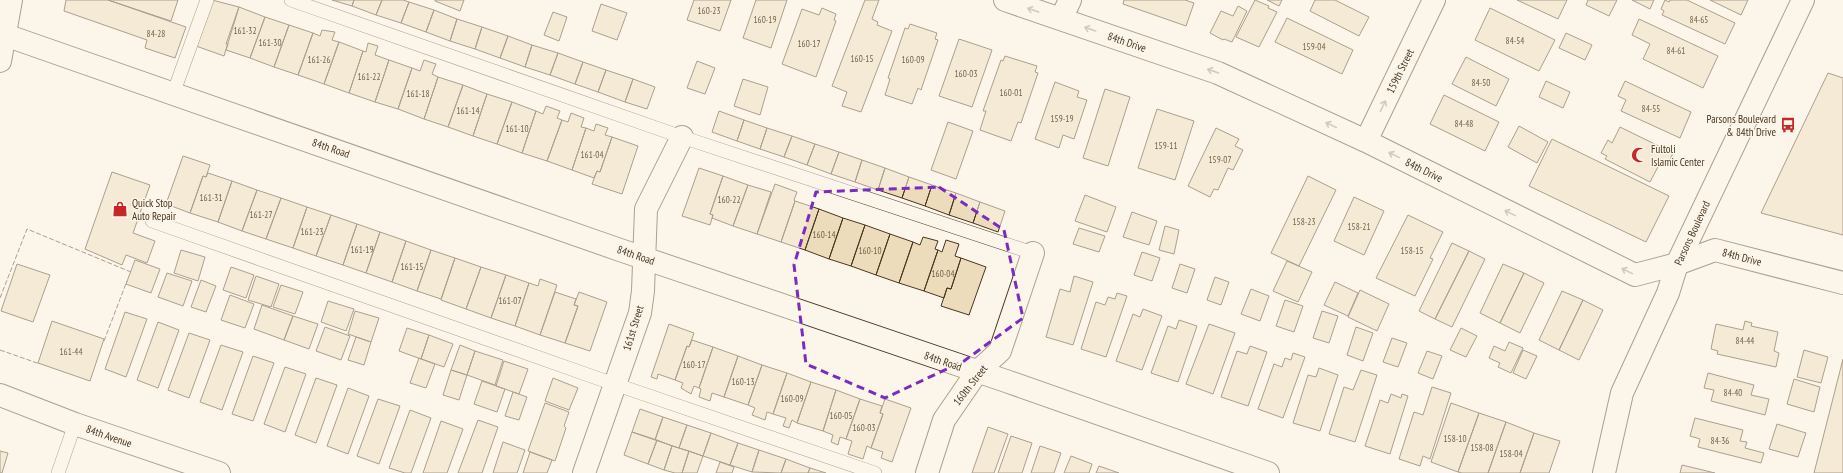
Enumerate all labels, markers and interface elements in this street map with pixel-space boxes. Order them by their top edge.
house number: 160-23 [698,5,720,16]
one-way arrow [1028,5,1040,13]
house number: 160-19 [754,14,776,25]
house number: 84-65 [1690,14,1708,25]
house number: 161-32 [234,25,256,36]
one-way arrow [1083,25,1096,32]
house number: 84-28 [147,28,165,39]
street label: 84th Drive [1106,29,1149,55]
house number: 84-54 [1506,35,1524,46]
house number: 161-30 [259,37,281,48]
house number: 160-17 [798,38,820,49]
house number: 159-04 [1303,41,1325,52]
house number: 84-61 [1667,45,1685,56]
street label: 159th Street [1383,46,1417,96]
house number: 160-15 [851,53,873,64]
house number: 161-26 [308,54,330,65]
house number: 160-09 [902,54,924,65]
one-way arrow [1207,67,1219,75]
house number: 160-03 [955,68,977,79]
house number: 161-22 [358,71,380,82]
house number: 84-50 [1472,77,1490,88]
house number: 160-01 [1000,87,1022,98]
house number: 161-18 [407,88,429,99]
one-way arrow [1380,101,1387,113]
house number: 84-55 [1642,103,1660,114]
house number: 161-14 [457,105,479,116]
place label: Parsons Boulevard & 84th Drive [1707,112,1776,139]
house number: 159-19 [1051,113,1073,124]
bus stop icon: Parsons Boulevard & 84th Drive [1779,116,1797,134]
house number: 84-48 [1455,118,1473,129]
one-way arrow [1325,121,1337,128]
house number: 161-10 [506,123,528,134]
street label: 84th Road [310,135,352,161]
house number: 159-11 [1155,140,1177,151]
place label: Fultoli Islamic Center [1651,142,1704,169]
mosque icon: Fultoli Islamic Center [1630,146,1648,164]
house number: 161-04 [581,149,603,160]
one-way arrow [1388,151,1400,158]
house number: 159-07 [1209,154,1231,165]
street label: 84th Drive [1403,155,1445,185]
house number: 161-31 [200,192,222,203]
house number: 160-22 [718,194,740,205]
place label: Quick Stop Auto Repair [132,196,176,223]
street label: Parsons Boulevard [1671,198,1713,267]
shop icon: Quick Stop Auto Repair [111,200,129,218]
house number: 161-27 [250,209,272,220]
one-way arrow [1505,209,1517,216]
house number: 158-23 [1293,216,1315,227]
house number: 158-21 [1348,221,1370,232]
house number: 161-23 [301,226,323,237]
house number: 160-14 [813,229,835,240]
street label: 84th Road [615,242,657,268]
house number: 161-19 [351,244,373,255]
house number: 160-10 [859,245,881,256]
house number: 158-15 [1401,245,1423,256]
street label: 84th Drive [1721,245,1764,269]
house number: 161-15 [401,261,423,272]
one-way arrow [1621,267,1633,274]
house number: 160-04 [932,268,954,279]
house number: 161-07 [499,295,521,306]
street label: 161st Street [619,304,647,352]
house number: 84-44 [1736,335,1754,346]
house number: 161-44 [60,346,82,357]
street label: 84th Road [922,348,964,374]
house number: 160-17 [683,359,705,370]
street label: 160th Street [950,362,990,408]
house number: 160-13 [732,376,754,387]
house number: 84-40 [1724,387,1742,398]
house number: 160-09 [781,393,803,404]
house number: 160-05 [830,410,852,421]
street label: 84th Avenue [84,422,134,451]
house number: 160-03 [853,422,875,433]
house number: 158-10 [1444,433,1466,444]
house number: 84-36 [1711,435,1729,446]
house number: 158-08 [1471,442,1493,453]
house number: 158-04 [1500,448,1522,459]

